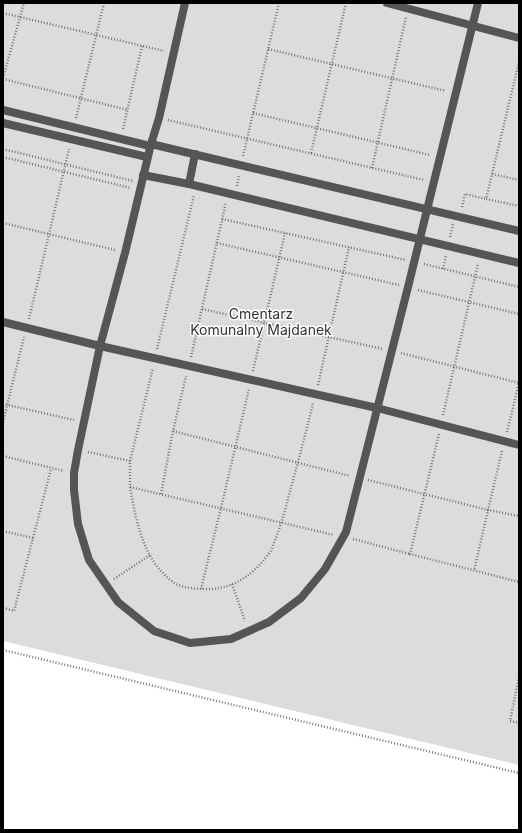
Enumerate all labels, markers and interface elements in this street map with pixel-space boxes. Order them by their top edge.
park label: Cmentarz Komunalny Majdanek [190,305,332,338]

